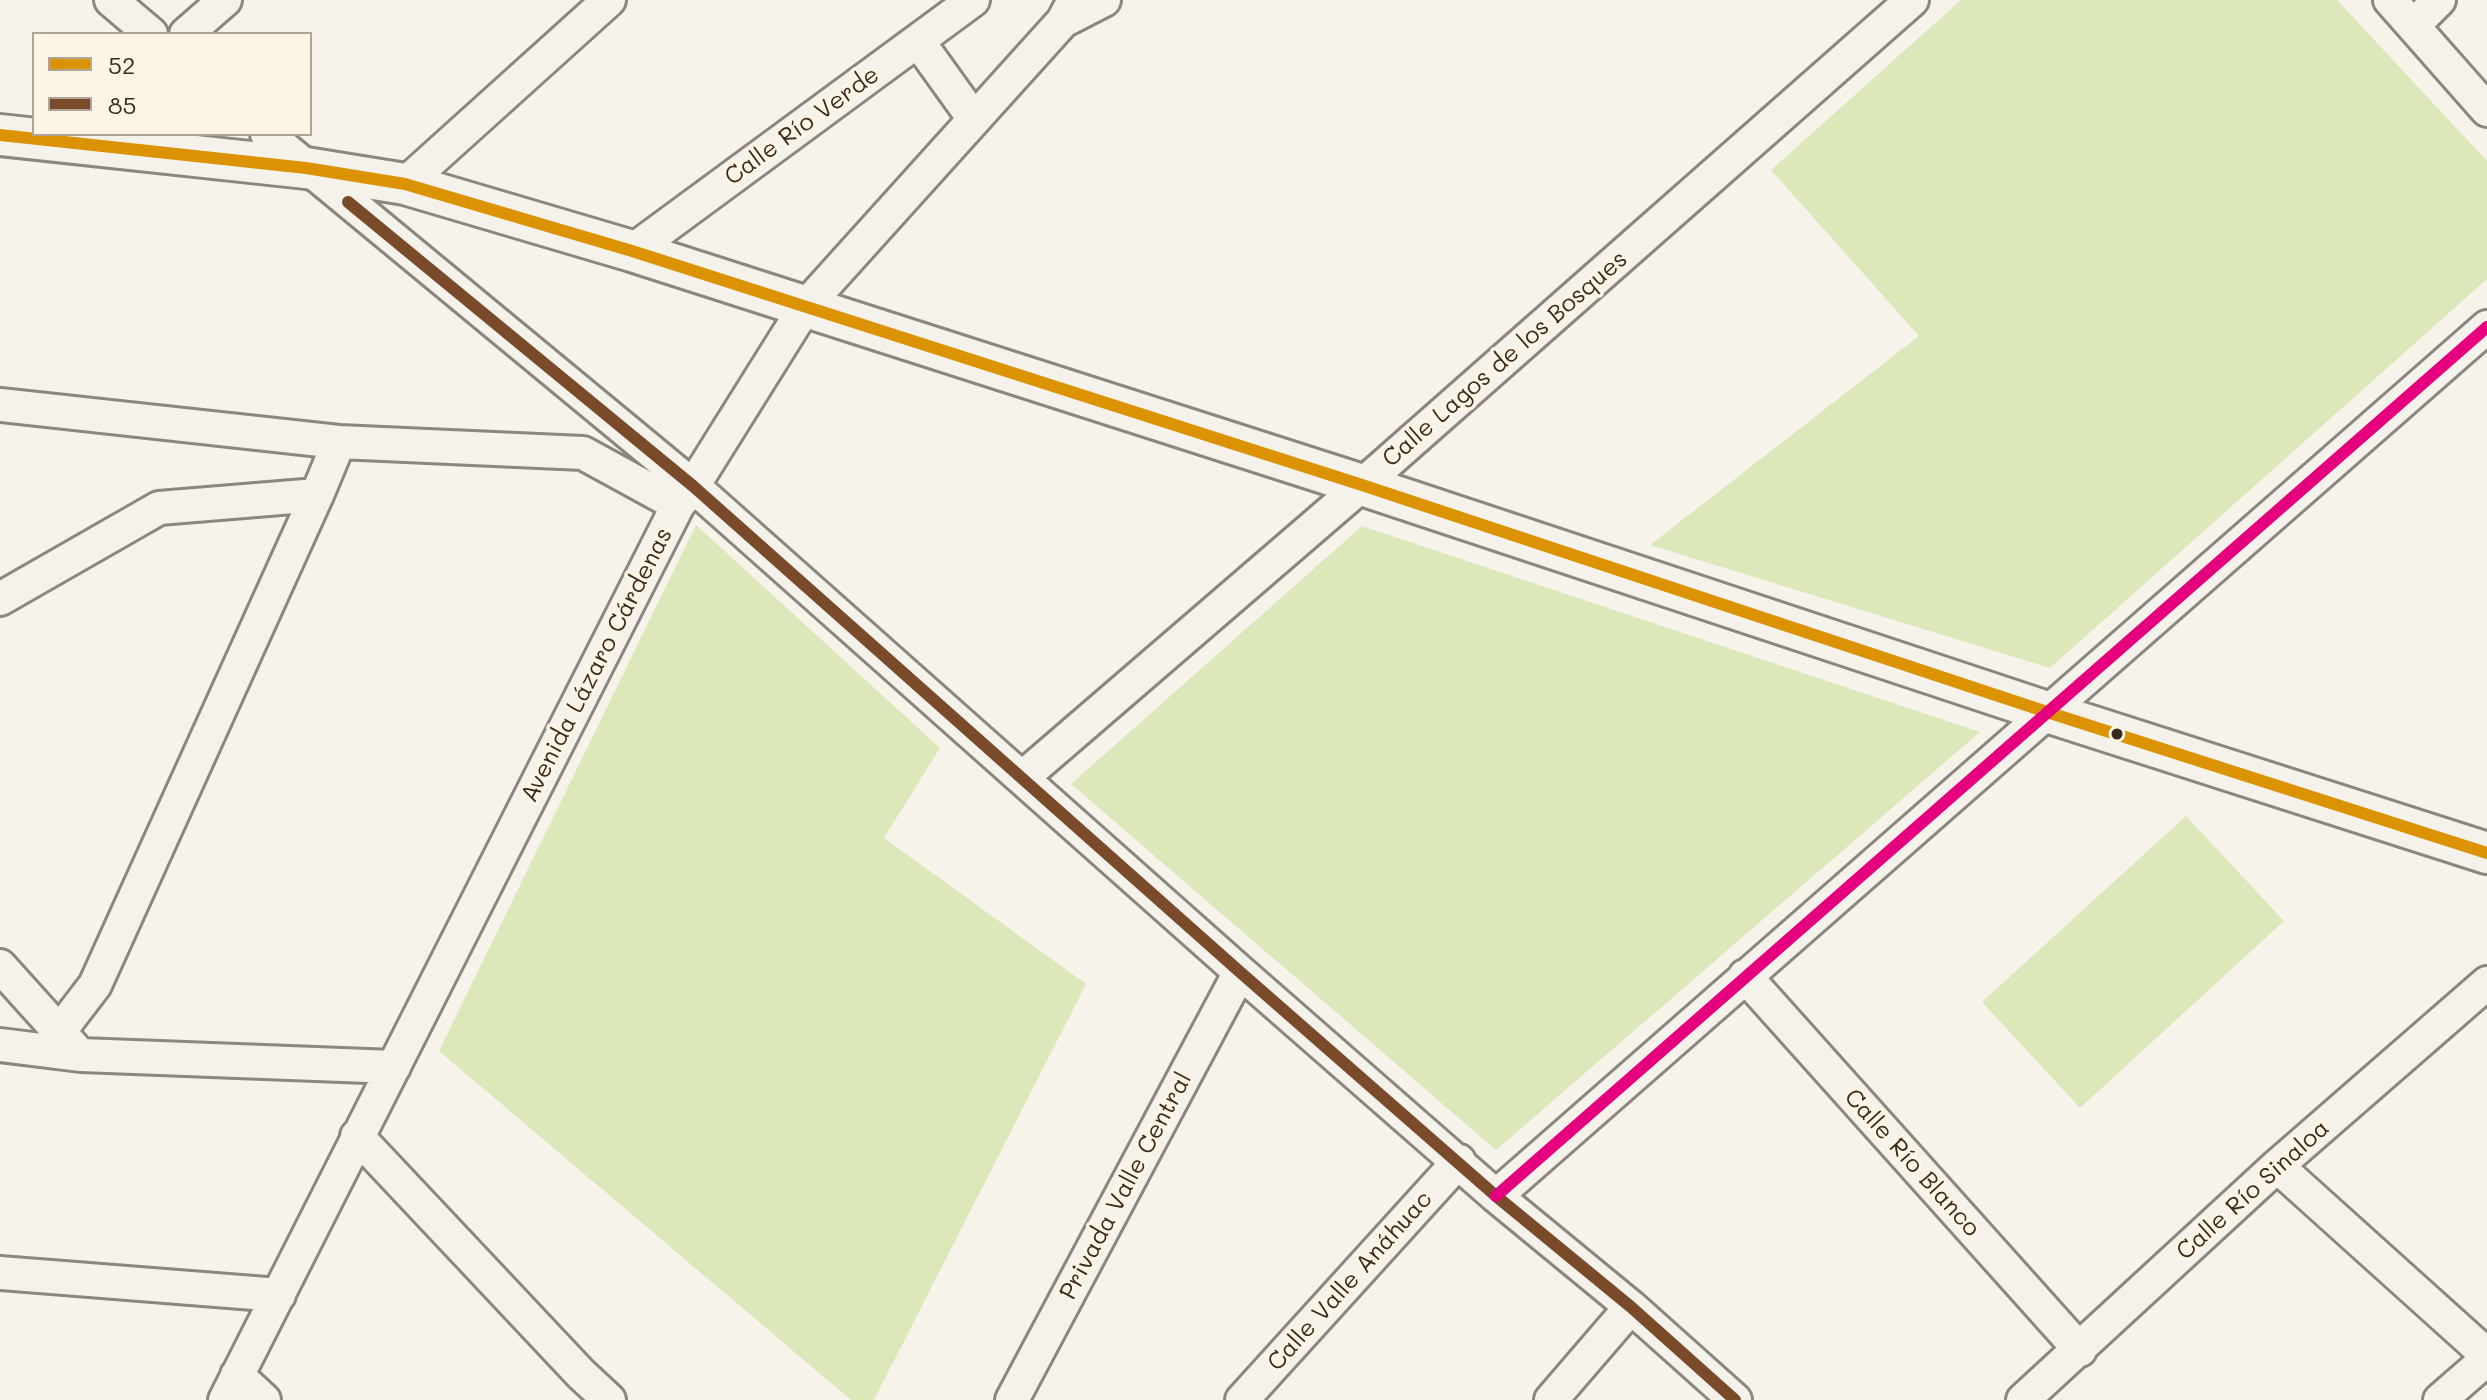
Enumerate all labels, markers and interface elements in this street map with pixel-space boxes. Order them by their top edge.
legend [32,32,312,136]
text: 52 [108,49,135,80]
street label: Calle Río Verde [719,60,885,192]
text: 85 [108,89,137,120]
street label: Calle Lagos de los Bosques [1377,245,1633,473]
street label: Avenida Lázaro Cárdenas [515,523,679,807]
unlabelled marker [2109,726,2125,742]
street label: Privada Valle Central [1054,1067,1198,1305]
street label: Calle Río Blanco [1838,1083,1986,1243]
street label: Calle Río Sinaloa [2171,1114,2335,1266]
street label: Calle Valle Anáhuac [1262,1185,1438,1377]

